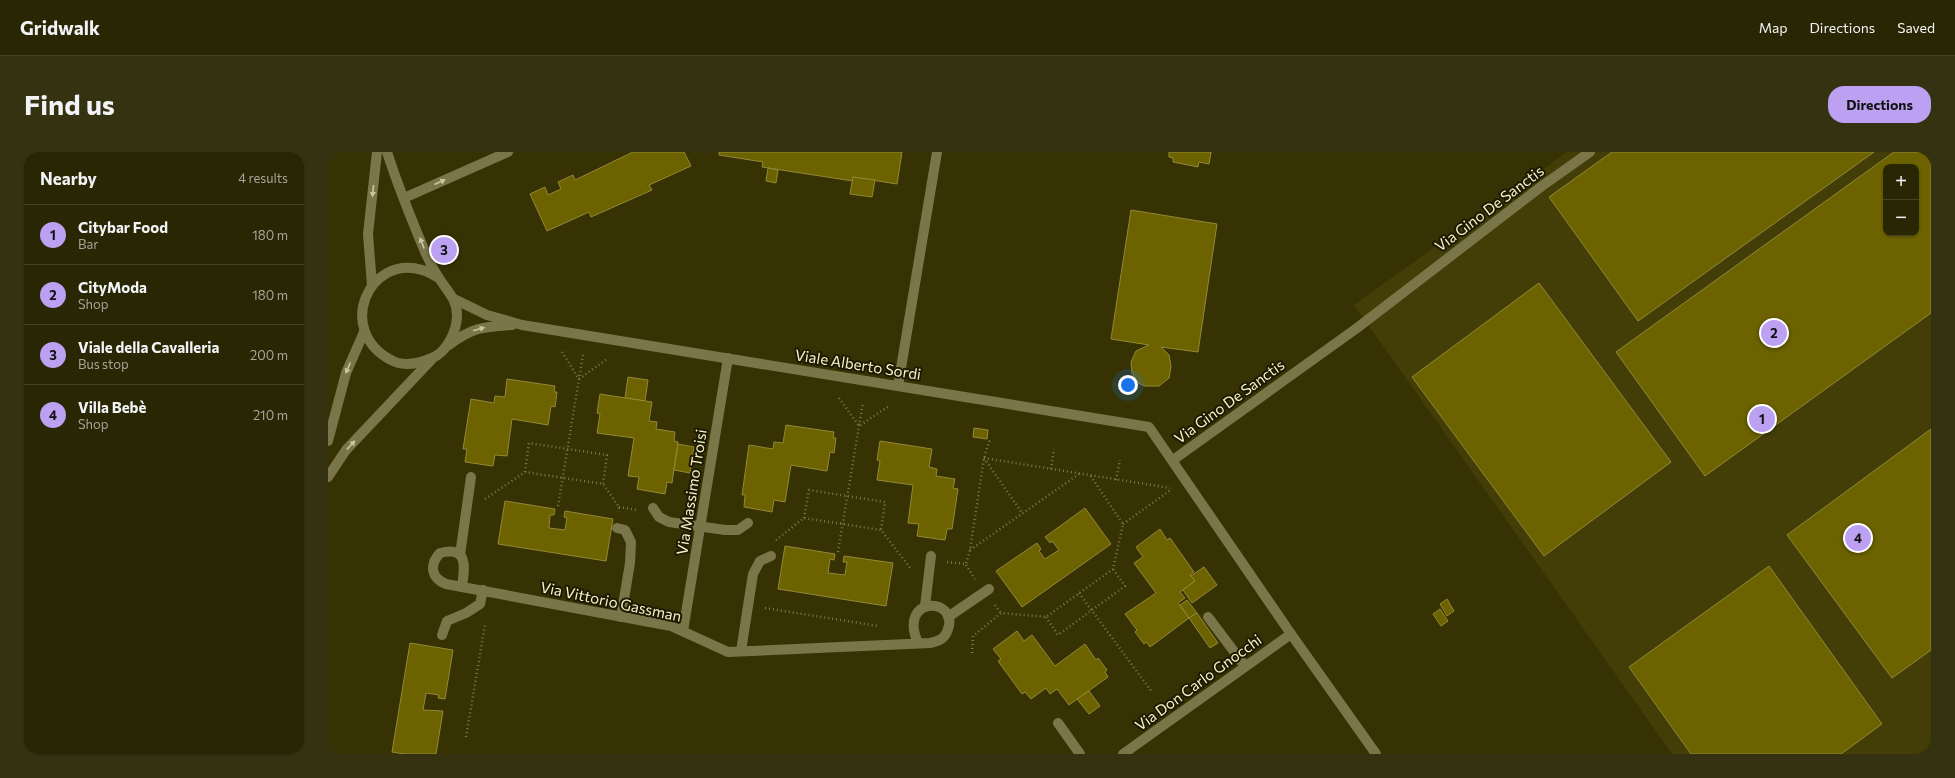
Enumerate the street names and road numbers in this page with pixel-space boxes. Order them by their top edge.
street label: Via Gino De Sanctis [1431,161,1547,255]
street label: Viale Alberto Sordi [794,345,922,383]
street label: Via Gino De Sanctis [1171,355,1288,447]
street label: Via Massimo Troisi [672,428,710,556]
street label: Via Vittorio Gassman [539,577,683,625]
street label: Via Don Carlo Gnocchi [1131,630,1265,734]

